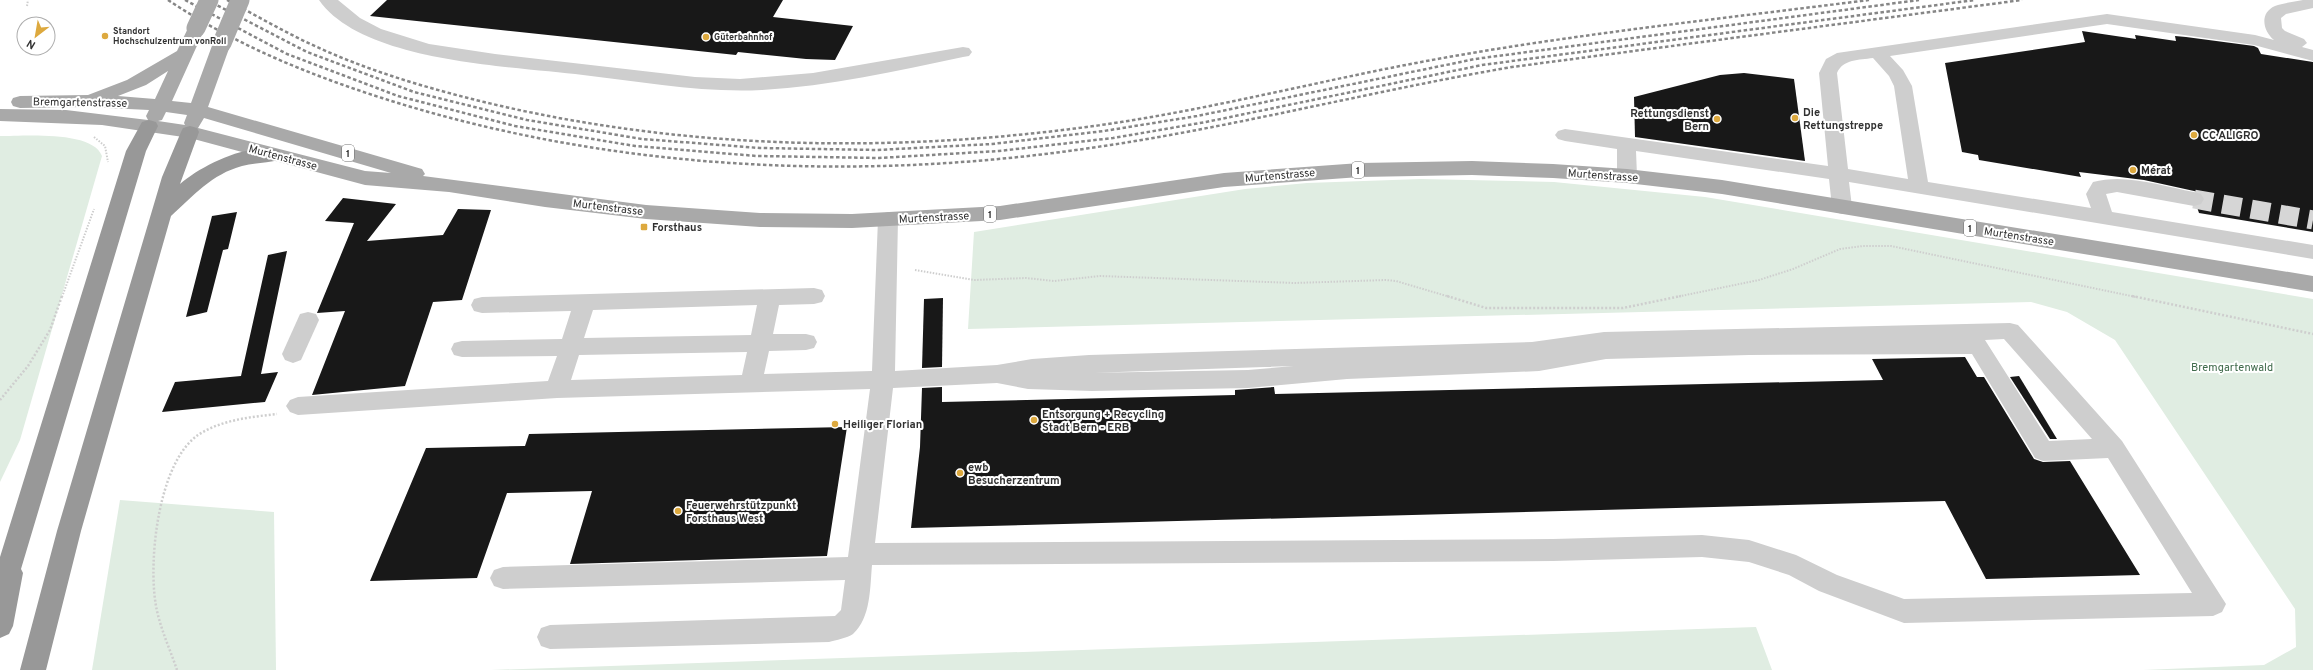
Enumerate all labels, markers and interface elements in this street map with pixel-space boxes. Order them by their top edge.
north arrow [16,16,56,56]
place label: Standort Hochschulzentrum vonRoll [113,26,226,47]
marker: Standort Hochschulzentrum vonRoll [100,31,110,41]
marker: Güterbahnhof [701,32,711,42]
place label: Güterbahnhof [714,32,773,43]
text: N [24,36,38,52]
street label: Bremgartenstrasse [33,95,127,111]
place label: Die Rettungstreppe [1803,106,1883,133]
place label: Rettungsdienst Bern [1630,107,1709,134]
marker: Die Rettungstreppe [1790,113,1800,123]
marker: Rettungsdienst Bern [1712,114,1722,124]
place label: CC ALIGRO [2202,129,2259,143]
marker: CC ALIGRO [2189,130,2199,140]
street label: Murtenstrasse [247,142,319,174]
road number: 1 [342,145,354,161]
road number: 1 [1352,162,1364,178]
place label: Mérat [2141,164,2171,178]
marker: Mérat [2128,165,2138,175]
street label: Murtenstrasse [1244,166,1316,186]
street label: Murtenstrasse [1567,167,1639,185]
street label: Murtenstrasse [572,197,644,219]
road number: 1 [984,206,996,222]
street label: Murtenstrasse [898,209,970,227]
road number: 1 [1964,220,1976,236]
place label: Forsthaus [652,221,702,235]
marker: Forsthaus [639,222,649,232]
street label: Murtenstrasse [1983,225,2055,249]
park label: Bremgartenwald [2191,361,2273,375]
place label: Entsorgung + Recycling Stadt Bern - ERB [1042,408,1164,435]
marker: Entsorgung + Recycling Stadt Bern - ERB [1029,415,1039,425]
place label: Heiliger Florian [843,418,922,432]
marker: Heiliger Florian [830,419,840,429]
place label: ewb Besucherzentrum [968,461,1060,488]
marker: ewb Besucherzentrum [955,468,965,478]
place label: Feuerwehrstützpunkt Forsthaus West [686,499,796,526]
marker: Feuerwehrstützpunkt Forsthaus West [673,506,683,516]

